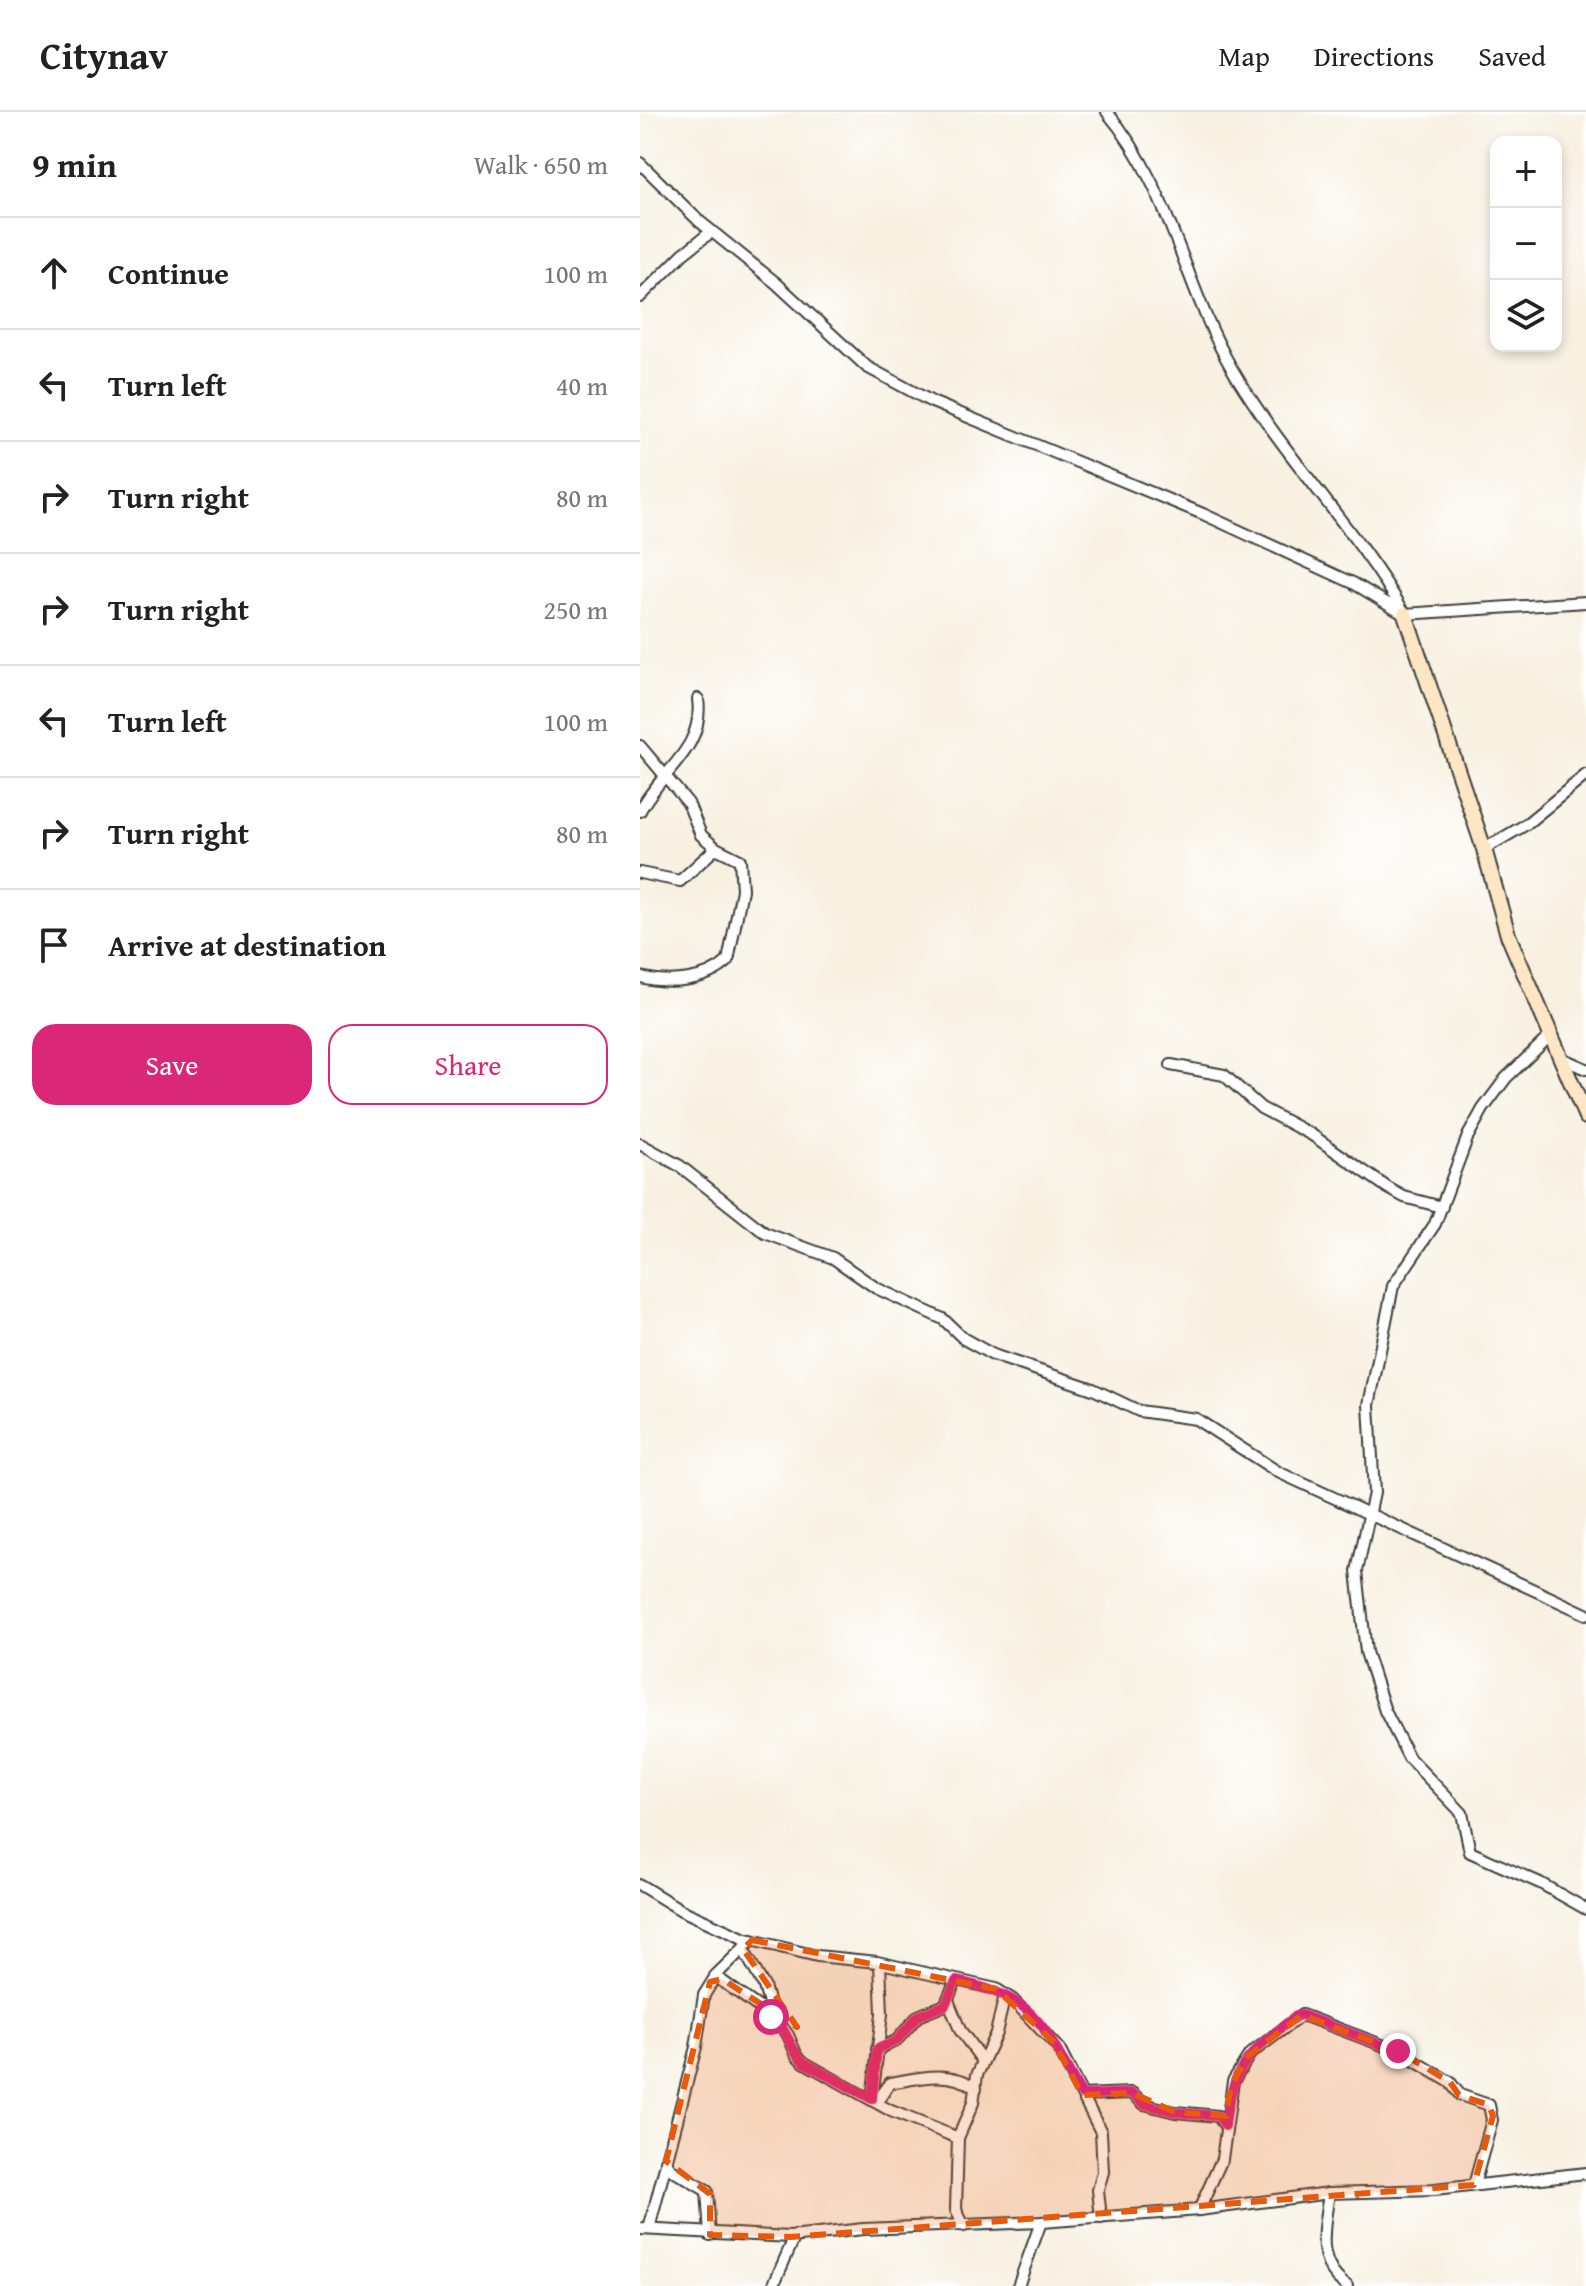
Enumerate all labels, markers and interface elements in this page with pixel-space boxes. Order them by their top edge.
text: Citynav [40,27,168,83]
text: Map [1218,35,1270,76]
text: Directions [1314,35,1434,76]
text: Saved [1478,35,1546,76]
map controls [1490,136,1562,352]
button: + [1490,136,1562,208]
text: 9 min [32,140,117,189]
text: Walk · 650 m [474,145,608,184]
button: − [1490,208,1562,280]
icon: ahead [32,251,76,295]
text: Continue [108,251,229,295]
text: 100 m [543,254,608,293]
button: layers [1490,280,1562,352]
icon: left [32,363,76,407]
text: Turn left [108,363,227,407]
text: 40 m [556,366,608,405]
icon: right [32,475,76,519]
text: Turn right [108,475,249,519]
text: 80 m [556,478,608,517]
icon: right [32,587,76,631]
text: Turn right [108,587,249,631]
text: 250 m [543,590,608,629]
icon: left [32,699,76,743]
text: Turn left [108,699,227,743]
text: 100 m [543,702,608,741]
icon: right [32,811,76,855]
text: Turn right [108,811,249,855]
text: 80 m [556,814,608,853]
icon: arrive [32,923,76,967]
text: Arrive at destination [108,923,386,967]
button: Save [32,1024,312,1105]
button: Share [328,1024,608,1105]
route start [753,1999,789,2035]
route end [1380,2033,1416,2069]

